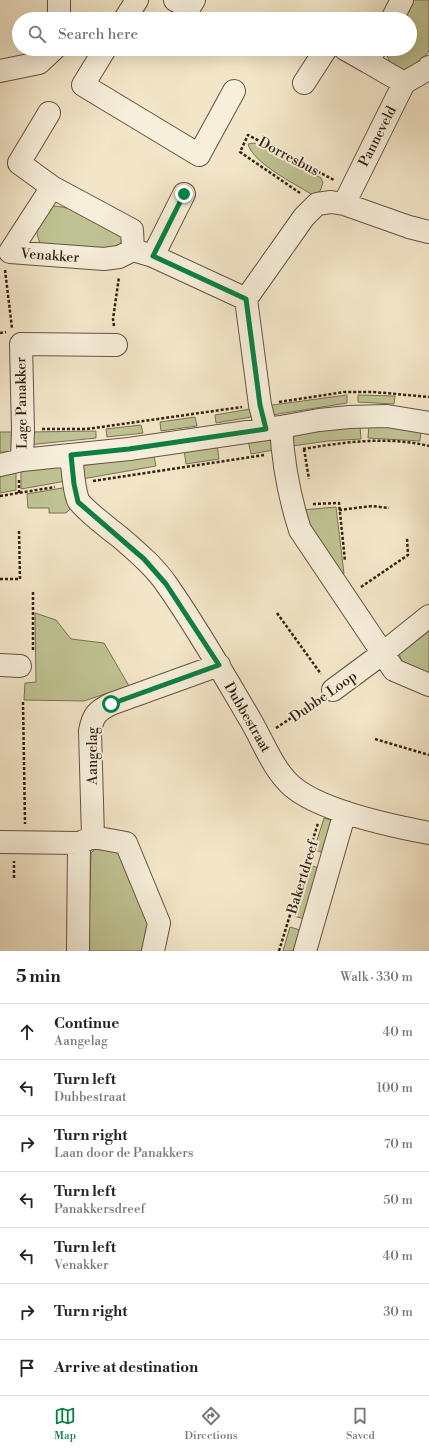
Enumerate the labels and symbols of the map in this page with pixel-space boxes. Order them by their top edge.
street label: Panneveld [355,103,401,170]
street label: Dorresbus [255,133,322,180]
route end [175,185,193,203]
street label: Venakker [19,245,80,267]
street label: Lage Panakker [12,357,32,449]
street label: Dubbe Loop [287,667,361,727]
street label: Dubbestraat [220,679,274,756]
route start [102,695,120,713]
street label: Aangelag [84,726,102,786]
street label: Bakertdreef [283,838,323,917]

